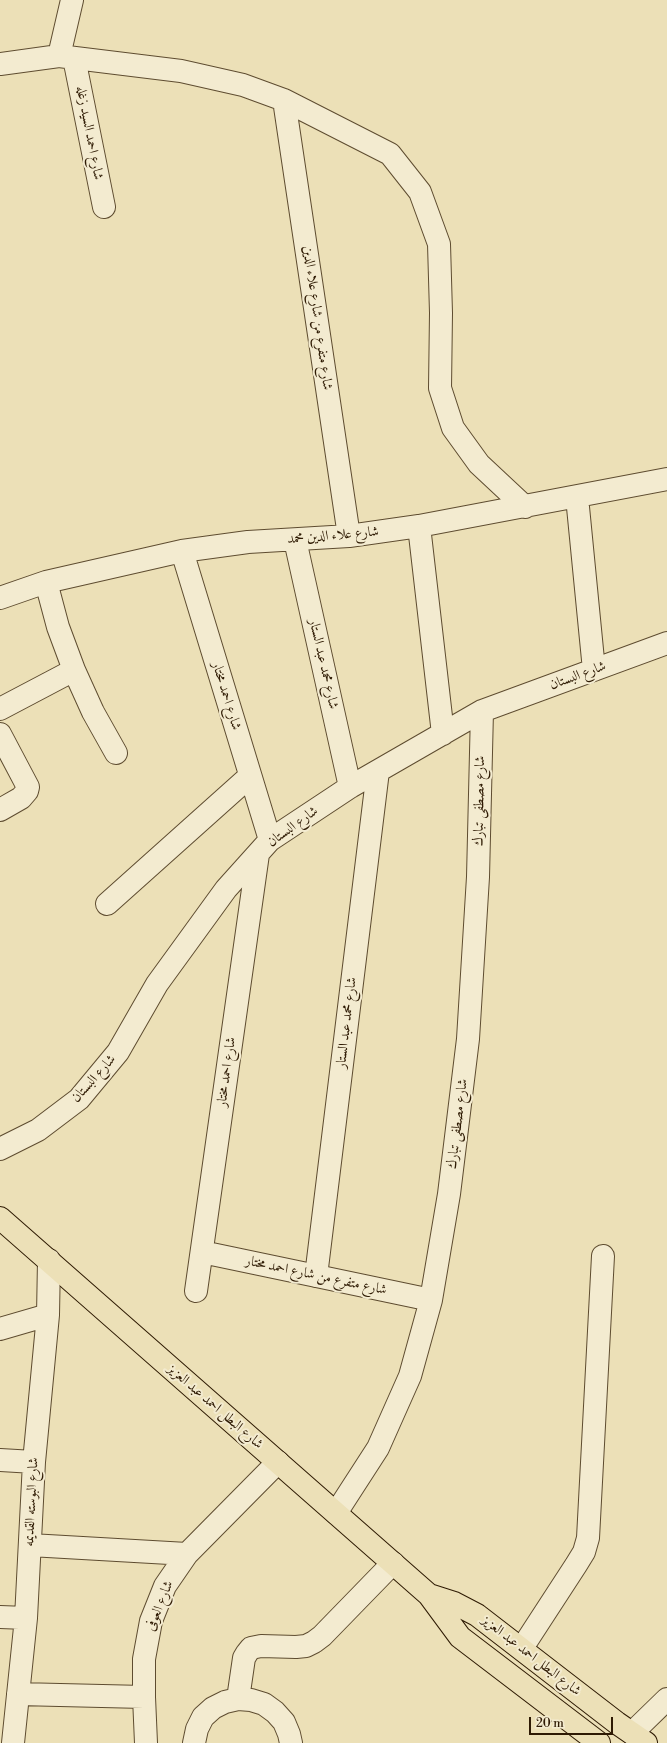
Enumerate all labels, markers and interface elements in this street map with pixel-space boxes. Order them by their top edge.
street label: شارع احمد السيد زغله [72,84,106,182]
street label: شارع متفرع من شارع علاء الدين [299,245,335,391]
street label: شارع علاء الدين محمد [286,524,380,548]
street label: شارع محمد عبد الستار [304,617,342,711]
street label: شارع البستان [548,658,608,694]
street label: شارع احمد مختار [208,660,244,732]
street label: شارع مصطفى تبارك [471,755,489,847]
street label: شارع البستان [264,803,322,851]
street label: شارع محمد عبد الستار [333,976,361,1070]
street label: شارع احمد مختار [214,1036,240,1108]
street label: شارع البستان [68,1052,120,1106]
street label: شارع مصطفى تبارك [444,1078,472,1170]
street label: شارع متفرع من شارع احمد مختار [244,1253,388,1299]
street label: شارع البطل احمد عبد العزيز [164,1361,266,1453]
street label: شارع البوسته القديمه [21,1457,43,1547]
street label: شارع العوفى [142,1578,178,1634]
street label: شارع البطل احمد عبد العزيز [478,1612,584,1700]
scale bar [531,1709,615,1735]
text: 20 m [536,1716,564,1731]

